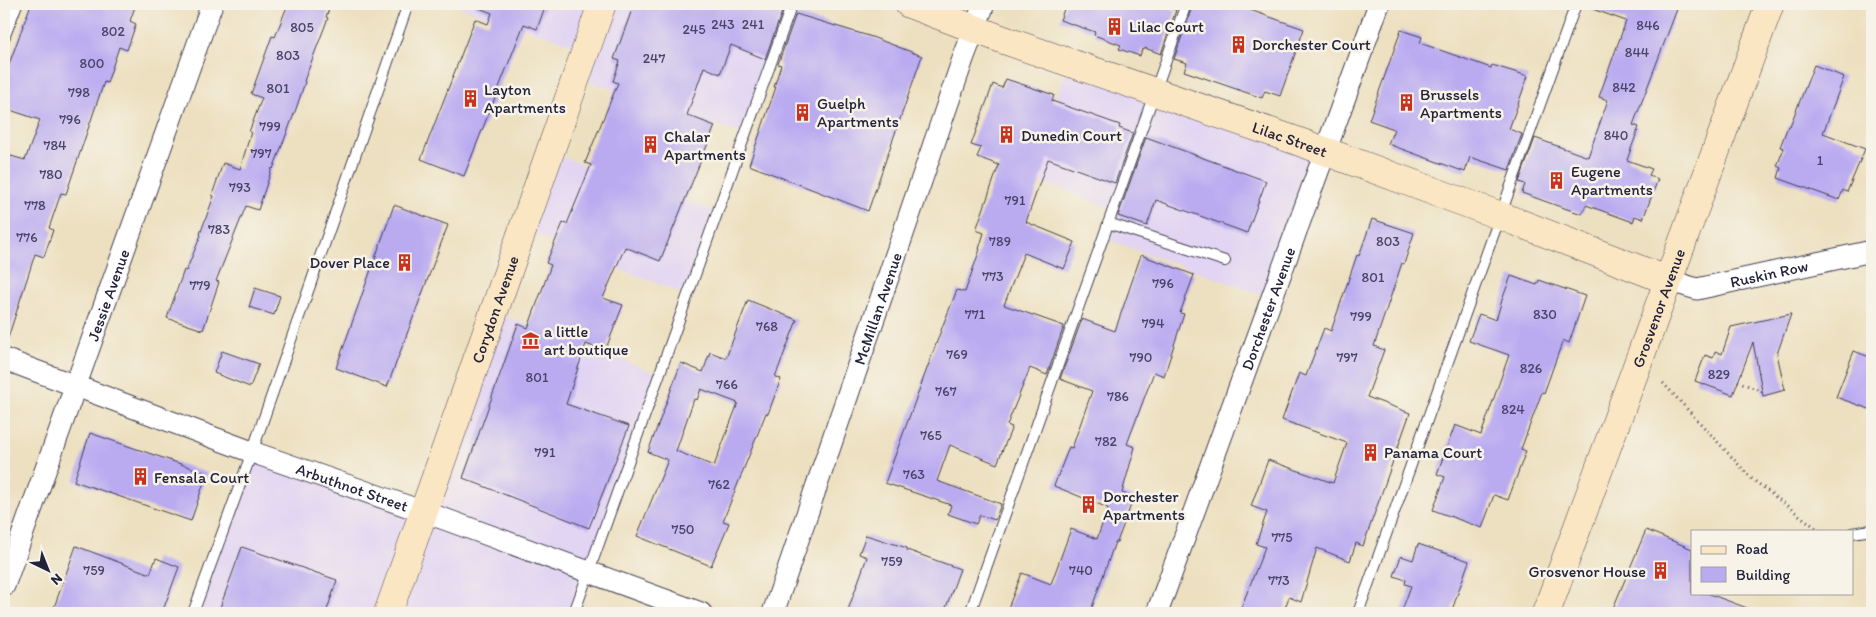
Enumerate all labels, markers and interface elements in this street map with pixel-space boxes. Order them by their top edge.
house number: 243 [711,16,735,33]
house number: 241 [742,16,765,33]
building icon: Lilac Court [1105,16,1125,36]
place label: Lilac Court [1129,17,1204,36]
house number: 846 [1636,17,1660,34]
house number: 805 [290,19,314,36]
house number: 245 [682,21,706,38]
house number: 802 [101,23,125,40]
building icon: Dorchester Court [1228,34,1248,54]
place label: Dorchester Court [1252,35,1371,54]
house number: 844 [1625,44,1650,61]
house number: 803 [276,47,300,64]
house number: 247 [643,50,665,67]
house number: 800 [80,55,104,72]
house number: 842 [1612,79,1636,96]
house number: 801 [267,80,290,97]
place label: Layton Apartments [484,80,566,117]
house number: 798 [68,84,90,101]
place label: Brussels Apartments [1420,85,1502,122]
building icon: Layton Apartments [460,88,480,108]
building icon: Brussels Apartments [1396,93,1416,113]
place label: Guelph Apartments [817,94,899,131]
building icon: Guelph Apartments [793,102,813,122]
house number: 796 [59,111,81,128]
street label: Lilac Street [1250,117,1330,161]
house number: 799 [259,118,281,135]
building icon: Dunedin Court [997,125,1017,145]
place label: Dunedin Court [1021,126,1122,145]
place label: Chalar Apartments [664,127,746,164]
house number: 840 [1604,127,1628,144]
building icon: Chalar Apartments [640,135,660,155]
house number: 784 [43,137,67,154]
house number: 797 [250,145,272,162]
house number: 1 [1817,152,1824,169]
place label: Eugene Apartments [1571,162,1653,199]
house number: 780 [39,166,63,183]
building icon: Eugene Apartments [1547,170,1567,190]
house number: 793 [229,179,251,196]
house number: 791 [1005,192,1026,209]
house number: 778 [24,197,46,214]
house number: 783 [208,221,230,238]
house number: 776 [16,229,38,246]
house number: 789 [989,233,1011,250]
house number: 803 [1376,233,1400,250]
street label: Dorchester Avenue [1237,244,1299,373]
street label: Jessie Avenue [83,246,133,343]
street label: Grosvenor Avenue [1628,246,1689,370]
street label: McMillan Avenue [849,250,906,367]
building icon: Dover Place [394,252,414,272]
place label: Dover Place [309,253,390,272]
street label: Corydon Avenue [467,253,522,366]
street label: Ruskin Row [1728,256,1810,291]
house number: 773 [982,268,1004,285]
house number: 801 [1362,269,1385,286]
house number: 796 [1152,275,1174,292]
house number: 779 [189,277,211,294]
house number: 771 [965,306,986,323]
house number: 830 [1533,306,1557,323]
house number: 799 [1350,308,1372,325]
house number: 794 [1142,315,1165,332]
house number: 768 [756,318,778,335]
place label: a little art boutique [544,322,629,359]
museum icon: a little art boutique [520,330,540,350]
house number: 769 [946,346,968,363]
house number: 790 [1130,349,1152,366]
house number: 797 [1336,349,1358,366]
house number: 826 [1520,360,1542,377]
house number: 829 [1708,366,1730,383]
house number: 801 [526,369,549,386]
house number: 766 [716,376,738,393]
house number: 767 [935,383,957,400]
house number: 786 [1107,388,1129,405]
house number: 824 [1501,401,1525,418]
house number: 765 [920,427,942,444]
house number: 782 [1095,433,1118,450]
building icon: Panama Court [1360,442,1380,462]
place label: Panama Court [1384,443,1482,462]
house number: 791 [535,444,556,461]
street label: Arbuthnot Street [294,459,411,515]
house number: 763 [903,466,925,483]
building icon: Fensala Court [130,467,150,487]
place label: Fensala Court [154,468,249,487]
house number: 762 [708,476,730,493]
place label: Dorchester Apartments [1103,487,1185,524]
building icon: Dorchester Apartments [1079,495,1099,515]
house number: 750 [672,521,694,538]
house number: 775 [1271,529,1293,546]
legend [1691,530,1854,594]
text: Road [1736,540,1769,558]
north arrow [22,544,72,594]
house number: 759 [881,553,903,570]
building icon: Grosvenor House [1650,561,1670,581]
house number: 759 [83,562,105,579]
house number: 740 [1069,562,1093,579]
place label: Grosvenor House [1529,562,1646,581]
text: Building [1736,566,1790,584]
text: N [47,570,66,589]
house number: 773 [1268,572,1290,589]

